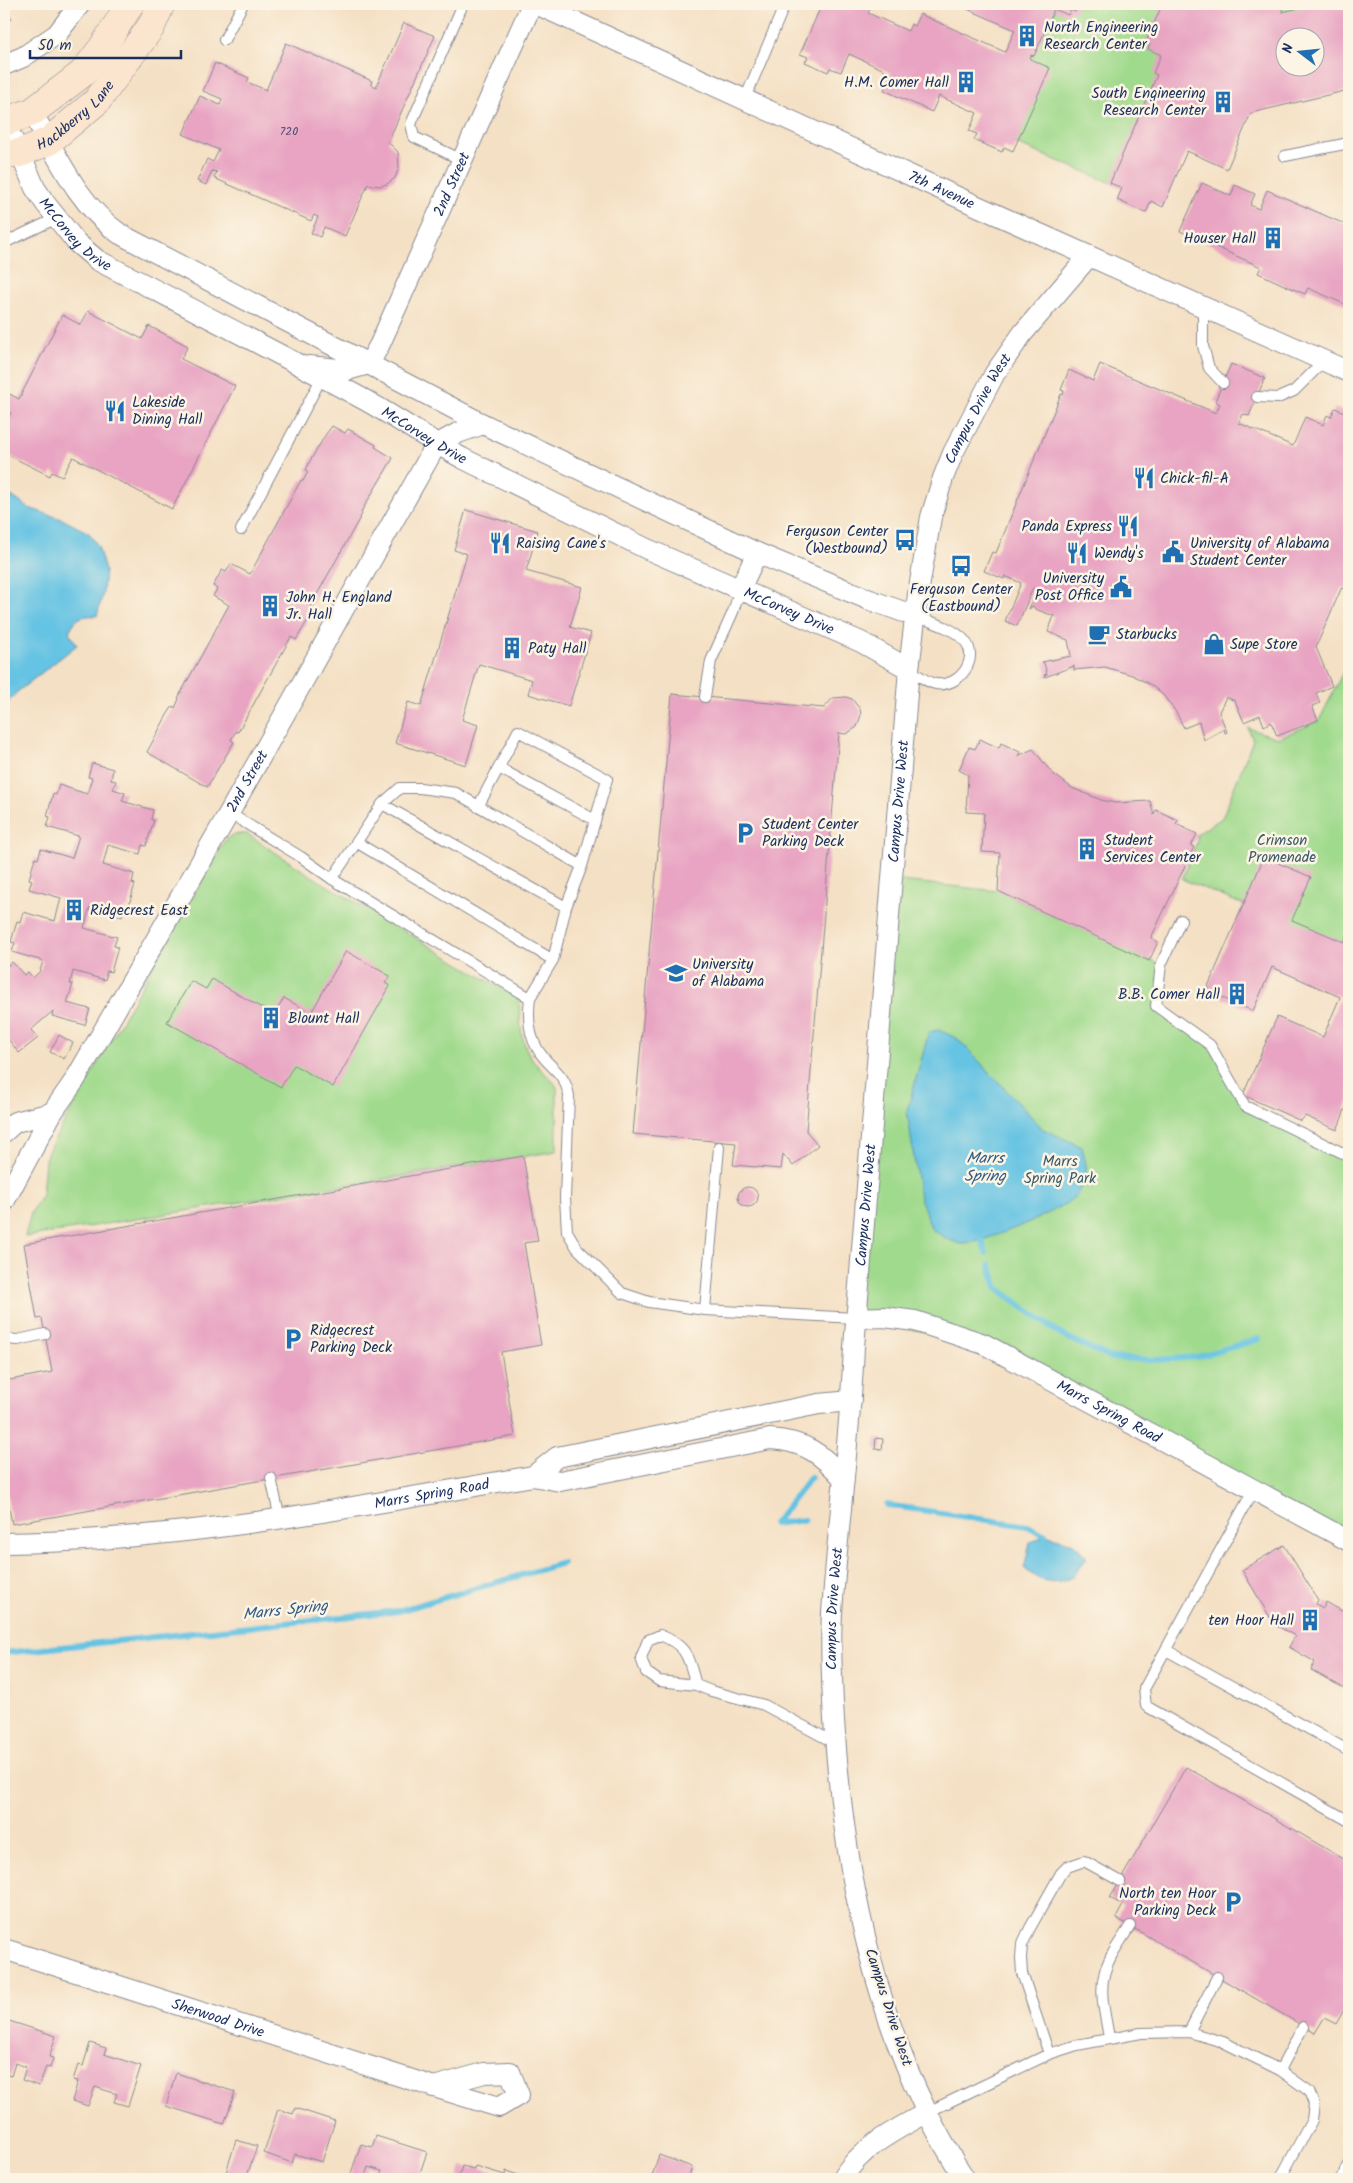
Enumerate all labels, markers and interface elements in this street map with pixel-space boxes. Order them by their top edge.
place label: North Engineering Research Center [1044,16,1158,57]
building icon: North Engineering Research Center [1014,23,1040,49]
scale bar [30,28,181,60]
north arrow [1276,28,1326,78]
text: 50 m [38,34,72,58]
text: N [1277,41,1300,56]
building icon: H.M. Comer Hall [953,69,979,95]
place label: H.M. Comer Hall [844,71,949,95]
street label: Hackberry Lane [33,76,121,158]
place label: South Engineering Research Center [1092,82,1207,123]
building icon: South Engineering Research Center [1210,89,1236,115]
house number: 720 [280,122,298,141]
street label: 2nd Street [428,148,477,221]
street label: 7th Avenue [904,165,979,216]
street label: McCorvey Drive [32,193,115,278]
building icon: Houser Hall [1260,225,1286,251]
place label: Houser Hall [1183,227,1256,251]
street label: Campus Drive West [939,349,1018,468]
place label: Lakeside Dining Hall [132,391,203,432]
restaurant icon: Lakeside Dining Hall [102,398,128,424]
street label: McCorvey Drive [376,401,471,472]
restaurant icon: Chick-fil-A [1131,465,1157,491]
place label: Chick-fil-A [1160,467,1229,491]
restaurant icon: Panda Express [1115,513,1141,539]
place label: Panda Express [1021,515,1113,539]
place label: Ferguson Center (Westbound) [786,520,889,561]
bus stop icon: Ferguson Center (Westbound) [892,527,918,553]
restaurant icon: Raising Cane's [487,530,513,556]
place label: Raising Cane's [516,532,606,556]
place label: University of Alabama Student Center [1190,532,1330,573]
public building icon: University of Alabama Student Center [1160,539,1186,565]
restaurant icon: Wendy's [1064,540,1090,566]
place label: Wendy's [1094,542,1144,566]
bus stop icon: Ferguson Center (Eastbound) [948,553,974,579]
place label: University Post Office [1035,567,1105,608]
public building icon: University Post Office [1108,574,1134,600]
place label: Ferguson Center (Eastbound) [910,578,1013,619]
street label: McCorvey Drive [739,581,838,642]
place label: John H. England Jr. Hall [286,586,392,627]
building icon: John H. England Jr. Hall [257,593,283,619]
cafe icon: Starbucks [1086,621,1112,647]
place label: Starbucks [1116,623,1178,647]
shop icon: Supe Store [1201,631,1227,657]
place label: Supe Store [1230,633,1298,657]
building icon: Paty Hall [499,635,525,661]
place label: Paty Hall [528,637,587,661]
street label: Campus Drive West [882,739,916,864]
street label: 2nd Street [221,746,275,817]
place label: Student Center Parking Deck [762,813,859,854]
parking icon: Student Center Parking Deck [732,820,758,846]
place label: Student Services Center [1104,829,1202,870]
park label: Crimson Promenade [1248,829,1316,870]
building icon: Student Services Center [1074,836,1100,862]
building icon: Ridgecrest East [61,897,87,923]
place label: Ridgecrest East [90,899,188,923]
place label: University of Alabama [692,953,764,994]
school or university icon: University of Alabama [663,960,689,986]
building icon: B.B. Comer Hall [1224,981,1250,1007]
place label: B.B. Comer Hall [1118,983,1220,1007]
building icon: Blount Hall [258,1005,284,1031]
place label: Blount Hall [288,1007,360,1031]
street label: Campus Drive West [850,1143,883,1267]
water label: Marrs Spring [964,1146,1007,1189]
park label: Marrs Spring Park [1024,1150,1097,1191]
place label: Ridgecrest Parking Deck [310,1319,393,1360]
parking icon: Ridgecrest Parking Deck [280,1326,306,1352]
street label: Marrs Spring Road [1052,1374,1166,1451]
street label: Marrs Spring Road [373,1473,492,1516]
street label: Campus Drive West [820,1546,850,1670]
water label: Marrs Spring [241,1593,330,1627]
building icon: ten Hoor Hall [1297,1607,1323,1633]
place label: ten Hoor Hall [1208,1609,1294,1633]
place label: North ten Hoor Parking Deck [1119,1882,1217,1923]
parking icon: North ten Hoor Parking Deck [1220,1889,1246,1915]
street label: Campus Drive West [858,1945,918,2070]
street label: Sherwood Drive [168,1993,268,2045]

